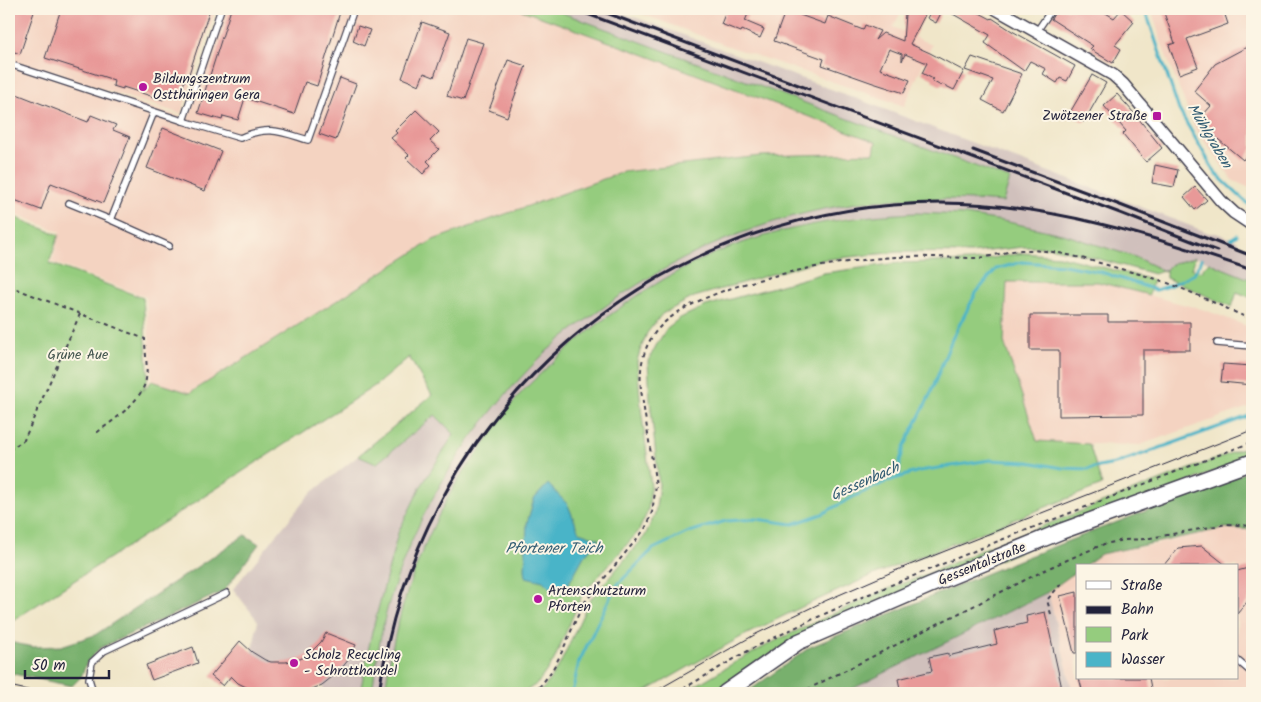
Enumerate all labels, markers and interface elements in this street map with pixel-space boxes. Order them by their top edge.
place label: Bildungszentrum Ostthüringen Gera [153,68,260,106]
marker: Bildungszentrum Ostthüringen Gera [137,81,149,93]
water label: Mühlgraben [1180,99,1238,174]
place label: Zwötzener Straße [1042,105,1148,127]
marker: Zwötzener Straße [1151,110,1163,122]
park label: Grüne Aue [48,344,109,366]
water label: Gessenbach [827,455,905,508]
street label: Gessentalstraße [935,536,1030,592]
water label: Pfortener Teich [506,537,604,561]
legend [1076,564,1238,680]
text: Straße [1121,574,1163,598]
place label: Artenschutzturm Pforten [548,580,646,618]
marker: Artenschutzturm Pforten [532,593,544,605]
text: Bahn [1121,598,1154,622]
text: Park [1121,624,1149,648]
place label: Scholz Recycling - Schrotthandel [304,644,401,682]
scale bar [25,647,109,679]
text: Wasser [1121,648,1165,672]
text: 50 m [32,654,66,678]
marker: Scholz Recycling - Schrotthandel [288,657,300,669]

